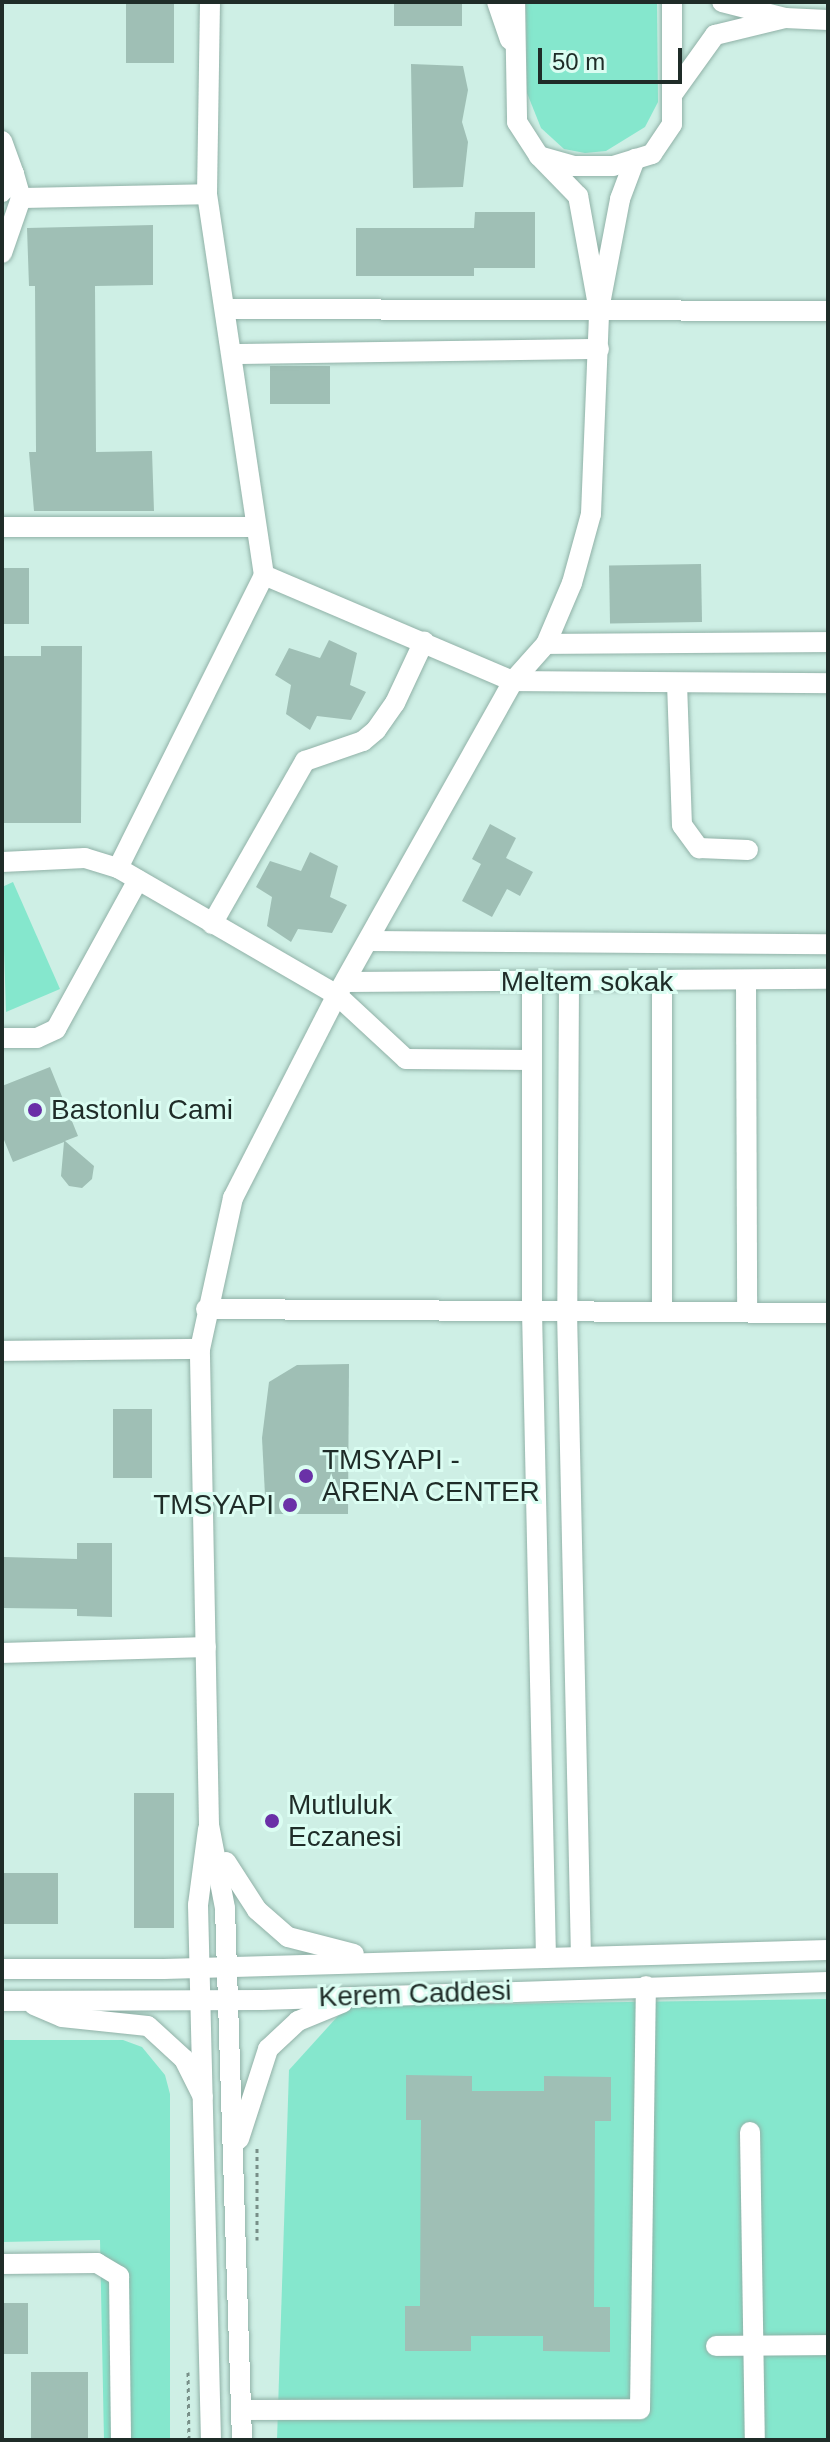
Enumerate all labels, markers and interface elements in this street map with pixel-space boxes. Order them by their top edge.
scale bar [542,32,686,82]
text: 50 m [552,48,605,75]
street label: Meltem sokak [501,965,673,999]
place label: Bastonlu Cami [51,1093,233,1127]
marker: Bastonlu Cami [26,1101,44,1119]
place label: TMSYAPI - ARENA CENTER [322,1443,541,1509]
marker: TMSYAPI - ARENA CENTER [297,1467,315,1485]
place label: TMSYAPI [153,1488,274,1522]
marker: TMSYAPI [281,1496,299,1514]
place label: Mutluluk Eczanesi [288,1788,402,1854]
marker: Mutluluk Eczanesi [263,1812,281,1830]
street label: Kerem Caddesi [318,1974,512,2014]

